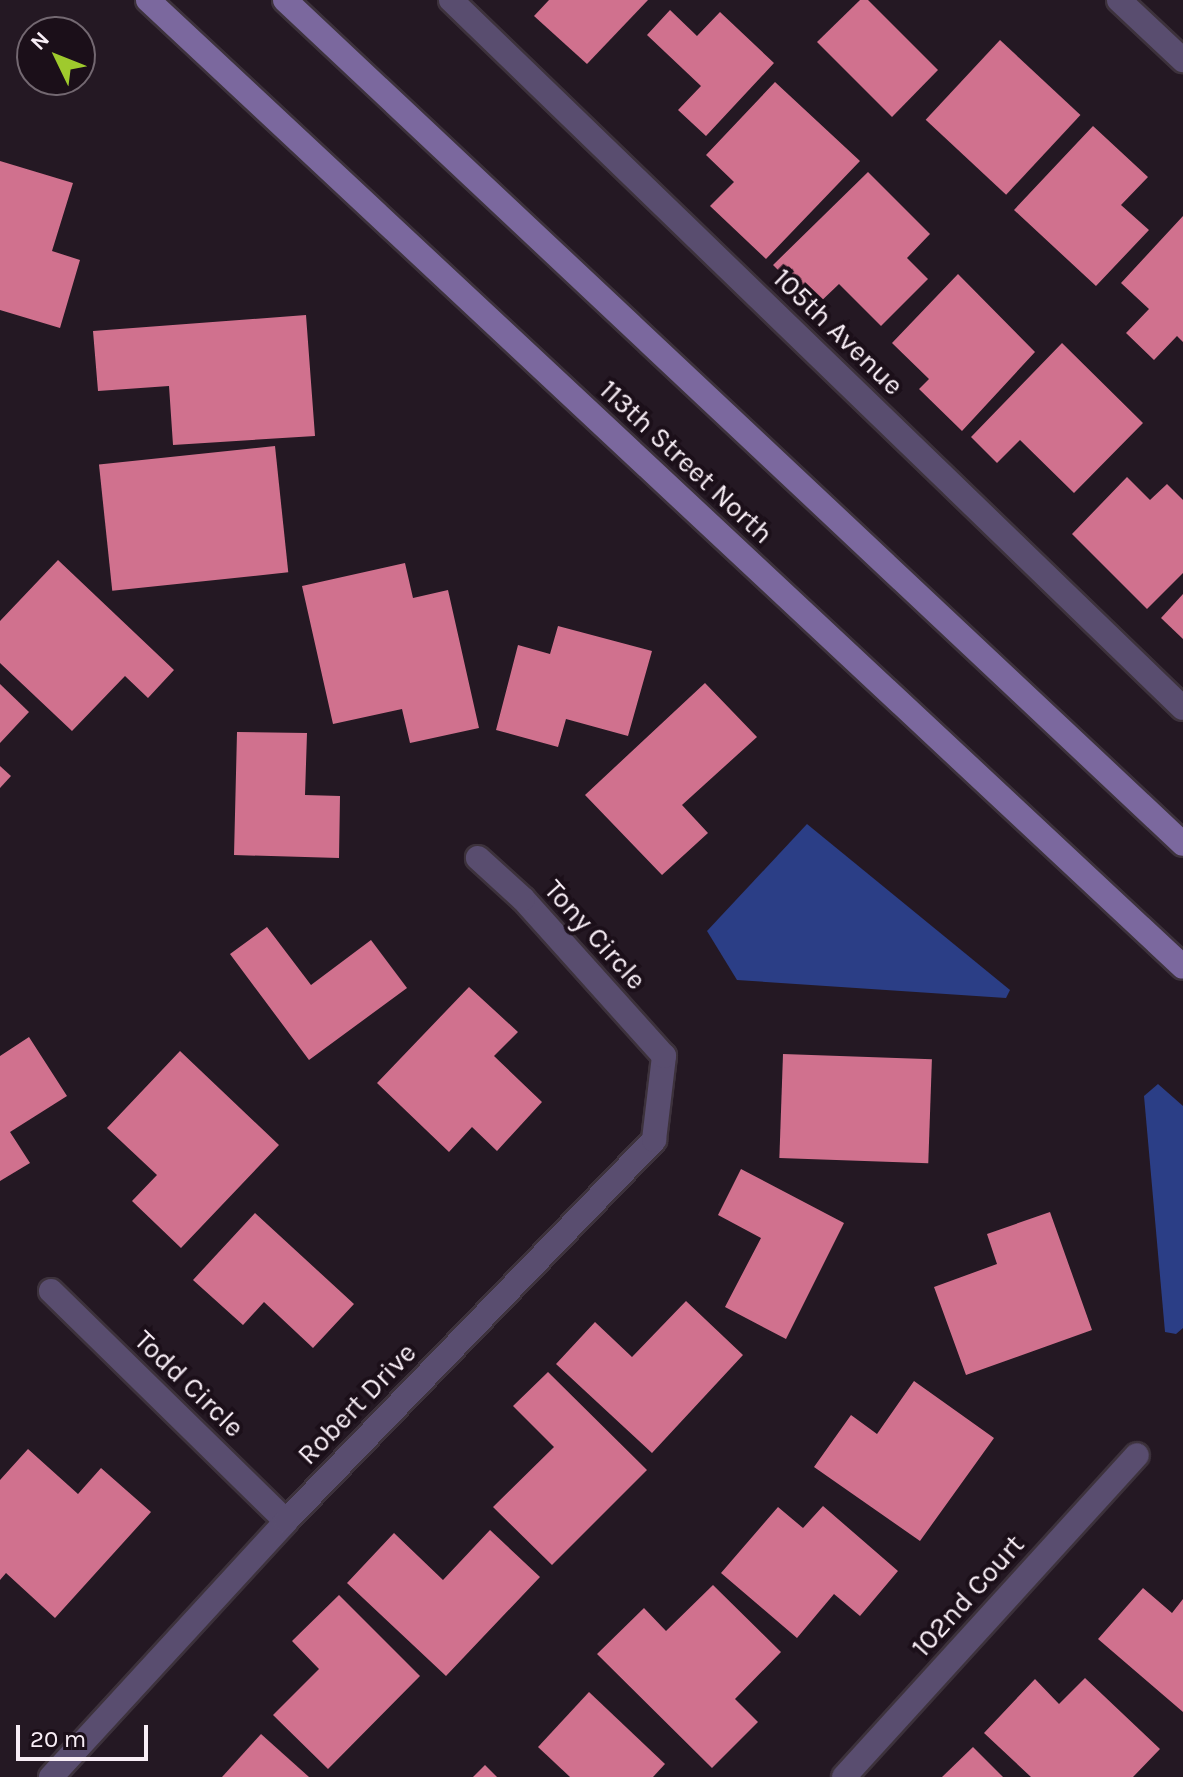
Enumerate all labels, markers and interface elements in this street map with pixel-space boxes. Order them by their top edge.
north arrow [16,16,96,96]
text: N [25,26,55,56]
street label: 105th Avenue [766,262,910,402]
street label: 113th Street North [592,373,780,551]
street label: Tony Circle [537,873,653,997]
street label: Todd Circle [127,1324,251,1444]
street label: Robert Drive [291,1336,423,1472]
street label: 102nd Court [905,1528,1031,1664]
scale bar [20,1709,152,1759]
text: 20 m [30,1725,86,1753]

